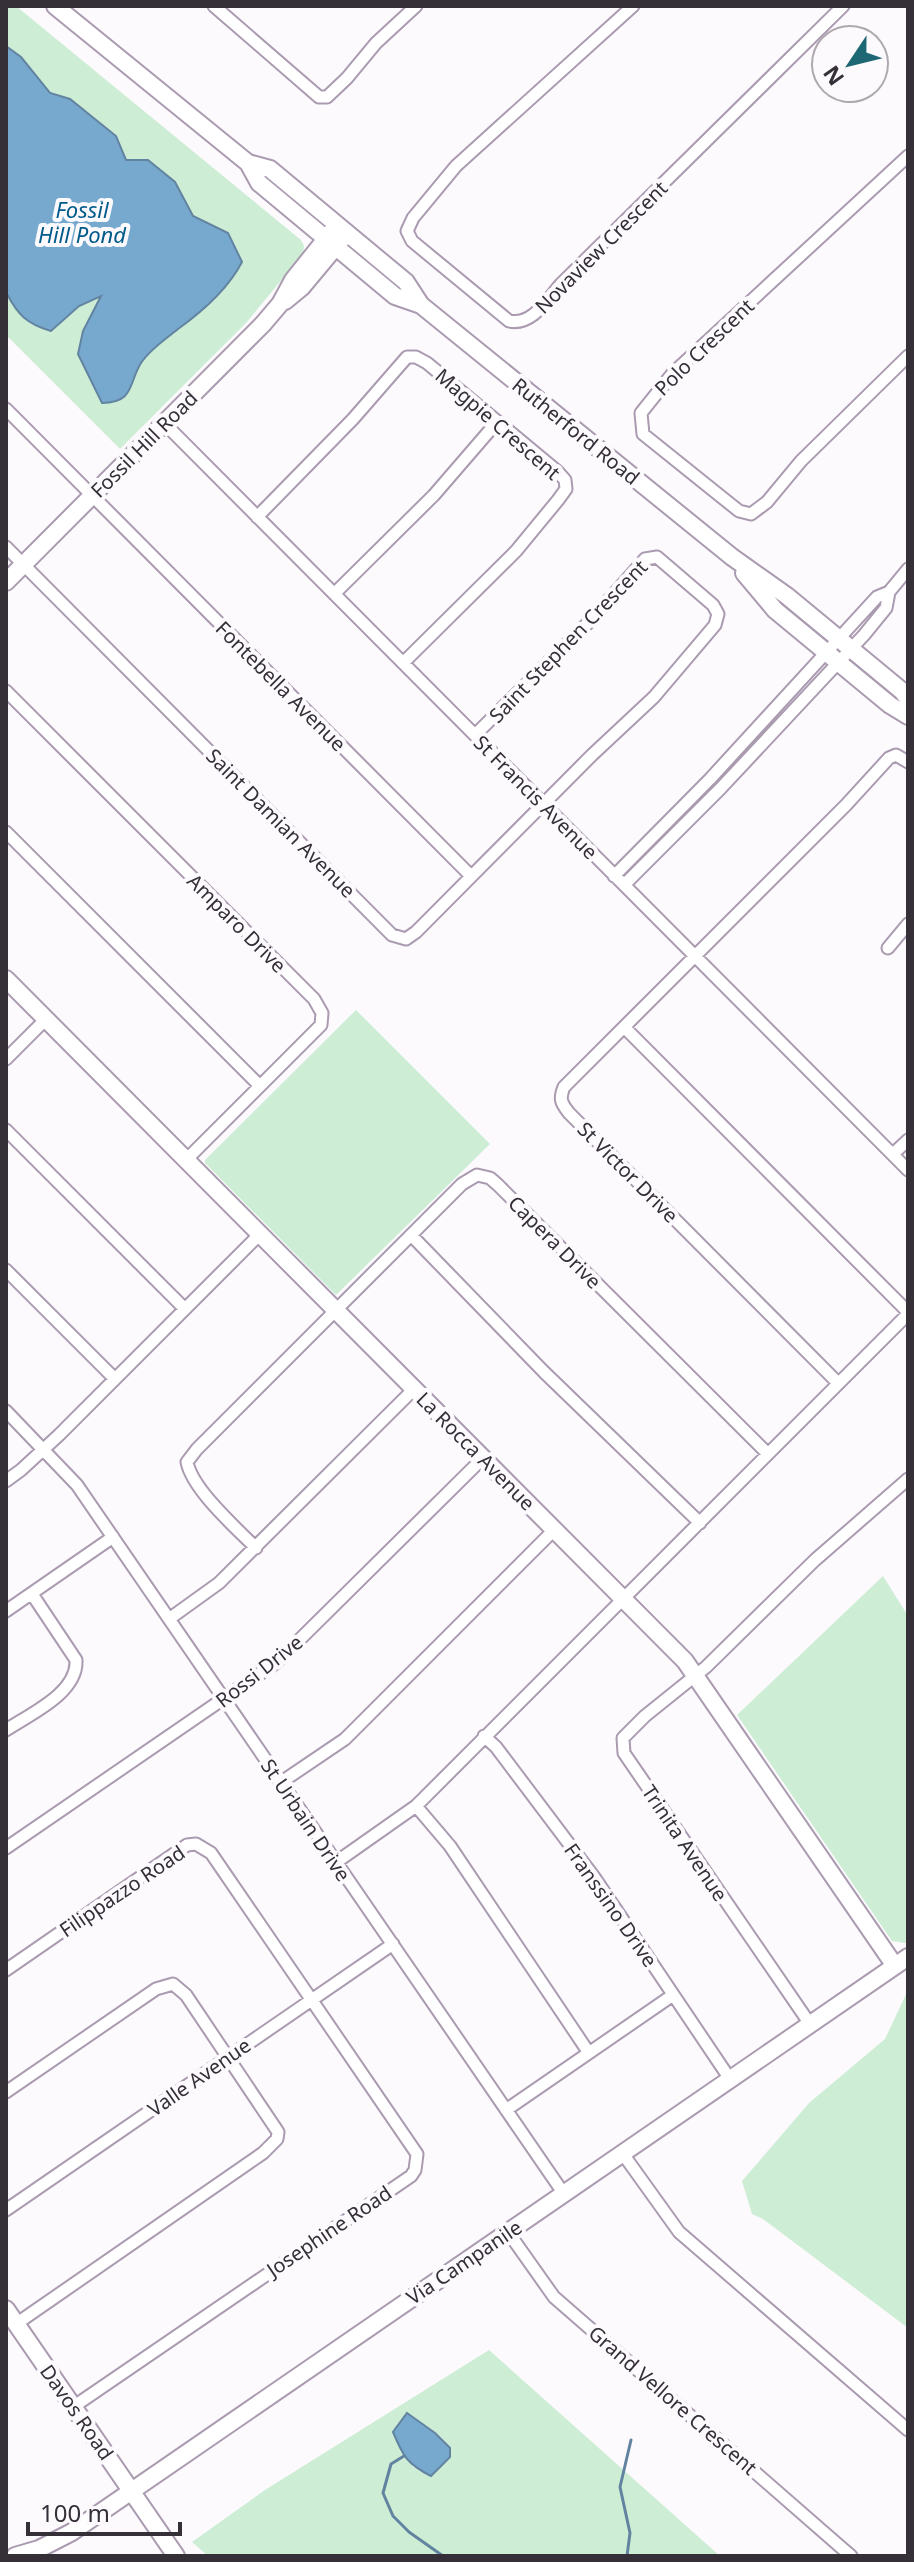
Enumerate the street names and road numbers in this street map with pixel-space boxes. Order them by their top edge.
street label: Novaview Crescent [529,175,673,319]
street label: Polo Crescent [648,293,760,401]
street label: Magpie Crescent [430,362,566,486]
street label: Rutherford Road [507,371,645,491]
street label: Fossil Hill Road [85,385,203,503]
street label: Saint Stephen Crescent [483,554,653,728]
street label: Fontebella Avenue [210,615,352,757]
street label: St Francis Avenue [468,729,604,865]
street label: Saint Damian Avenue [200,742,362,904]
street label: Amparo Drive [182,868,292,978]
street label: St Victor Drive [572,1116,684,1228]
street label: Capera Drive [503,1190,607,1294]
street label: La Rocca Avenue [411,1386,541,1516]
street label: Rossi Drive [210,1628,308,1714]
street label: St Urbain Drive [255,1754,357,1886]
street label: Trinita Avenue [636,1780,734,1906]
street label: Franssino Drive [558,1838,664,1972]
street label: Filippazzo Road [54,1839,190,1943]
street label: Valle Avenue [142,2032,256,2122]
street label: Josephine Road [260,2179,397,2284]
street label: Via Campanile [401,2213,527,2311]
street label: Grand Vellore Crescent [583,2319,763,2481]
street label: Davos Road [34,2359,120,2465]

